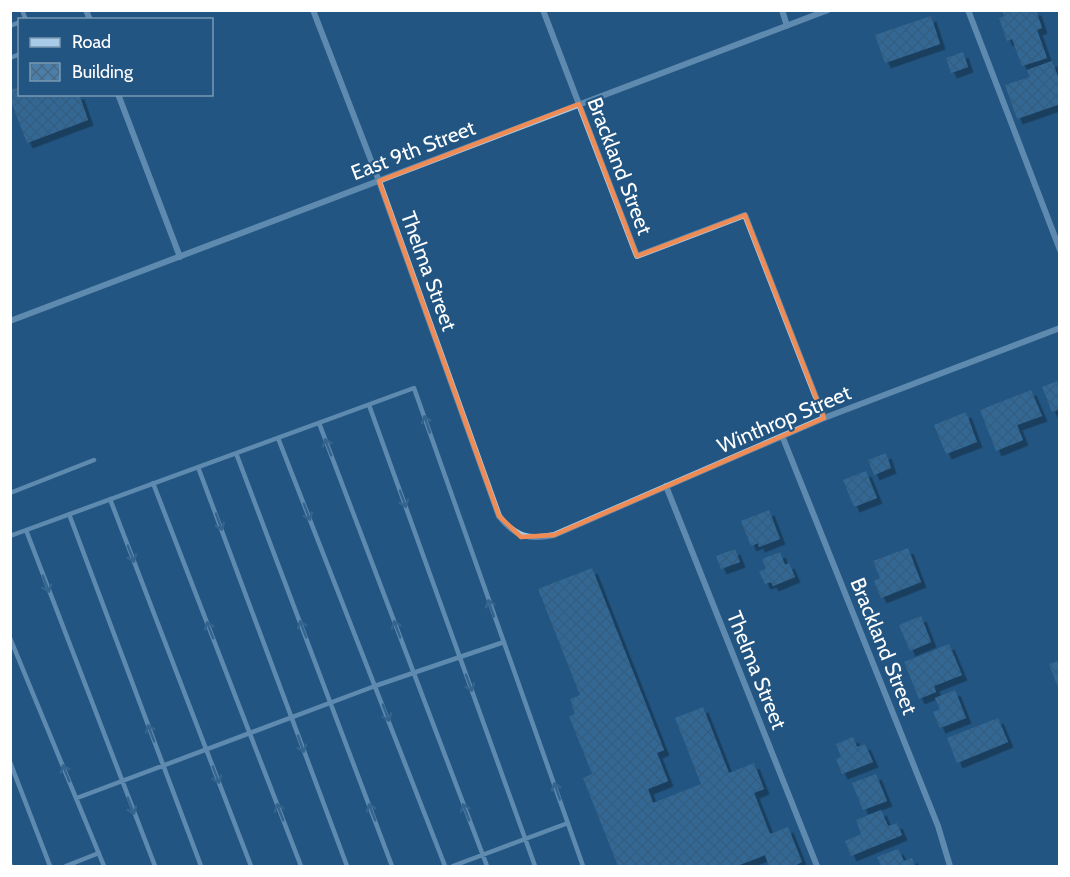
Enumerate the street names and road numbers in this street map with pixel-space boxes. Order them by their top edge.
street label: Brackland Street [582,94,658,238]
street label: East 9th Street [347,115,479,185]
street label: Thelma Street [396,208,462,334]
street label: Winthrop Street [714,380,854,458]
street label: Brackland Street [845,574,923,718]
street label: Thelma Street [722,607,792,733]

